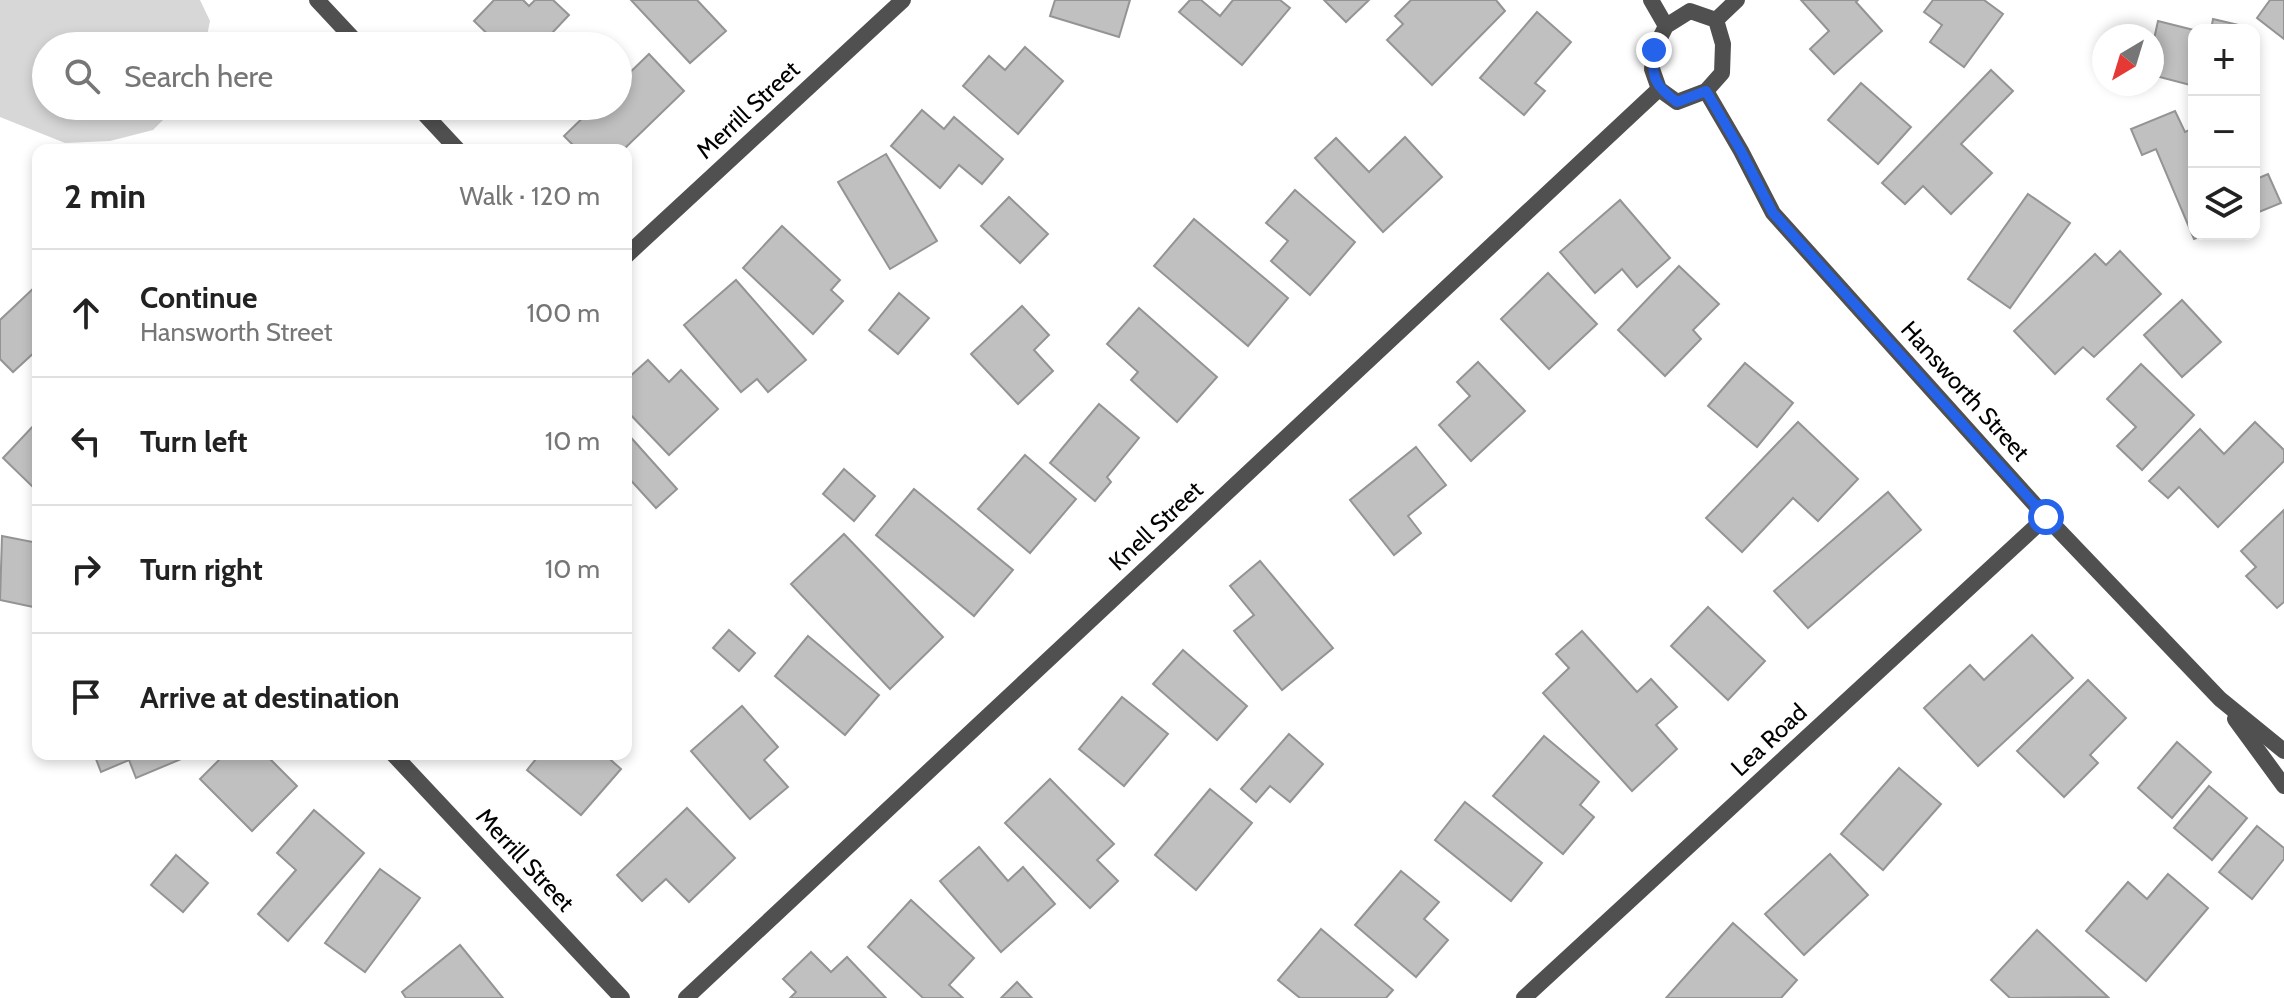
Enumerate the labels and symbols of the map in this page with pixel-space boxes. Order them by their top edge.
north arrow [2092,24,2164,96]
route end [1636,32,1672,68]
street label: Merrill Street [690,55,805,165]
street label: Hansworth Street [1895,315,2036,466]
street label: Knell Street [1103,475,1209,576]
route start [2028,499,2064,535]
street label: Lea Road [1725,697,1813,782]
street label: Merrill Street [470,802,580,917]

